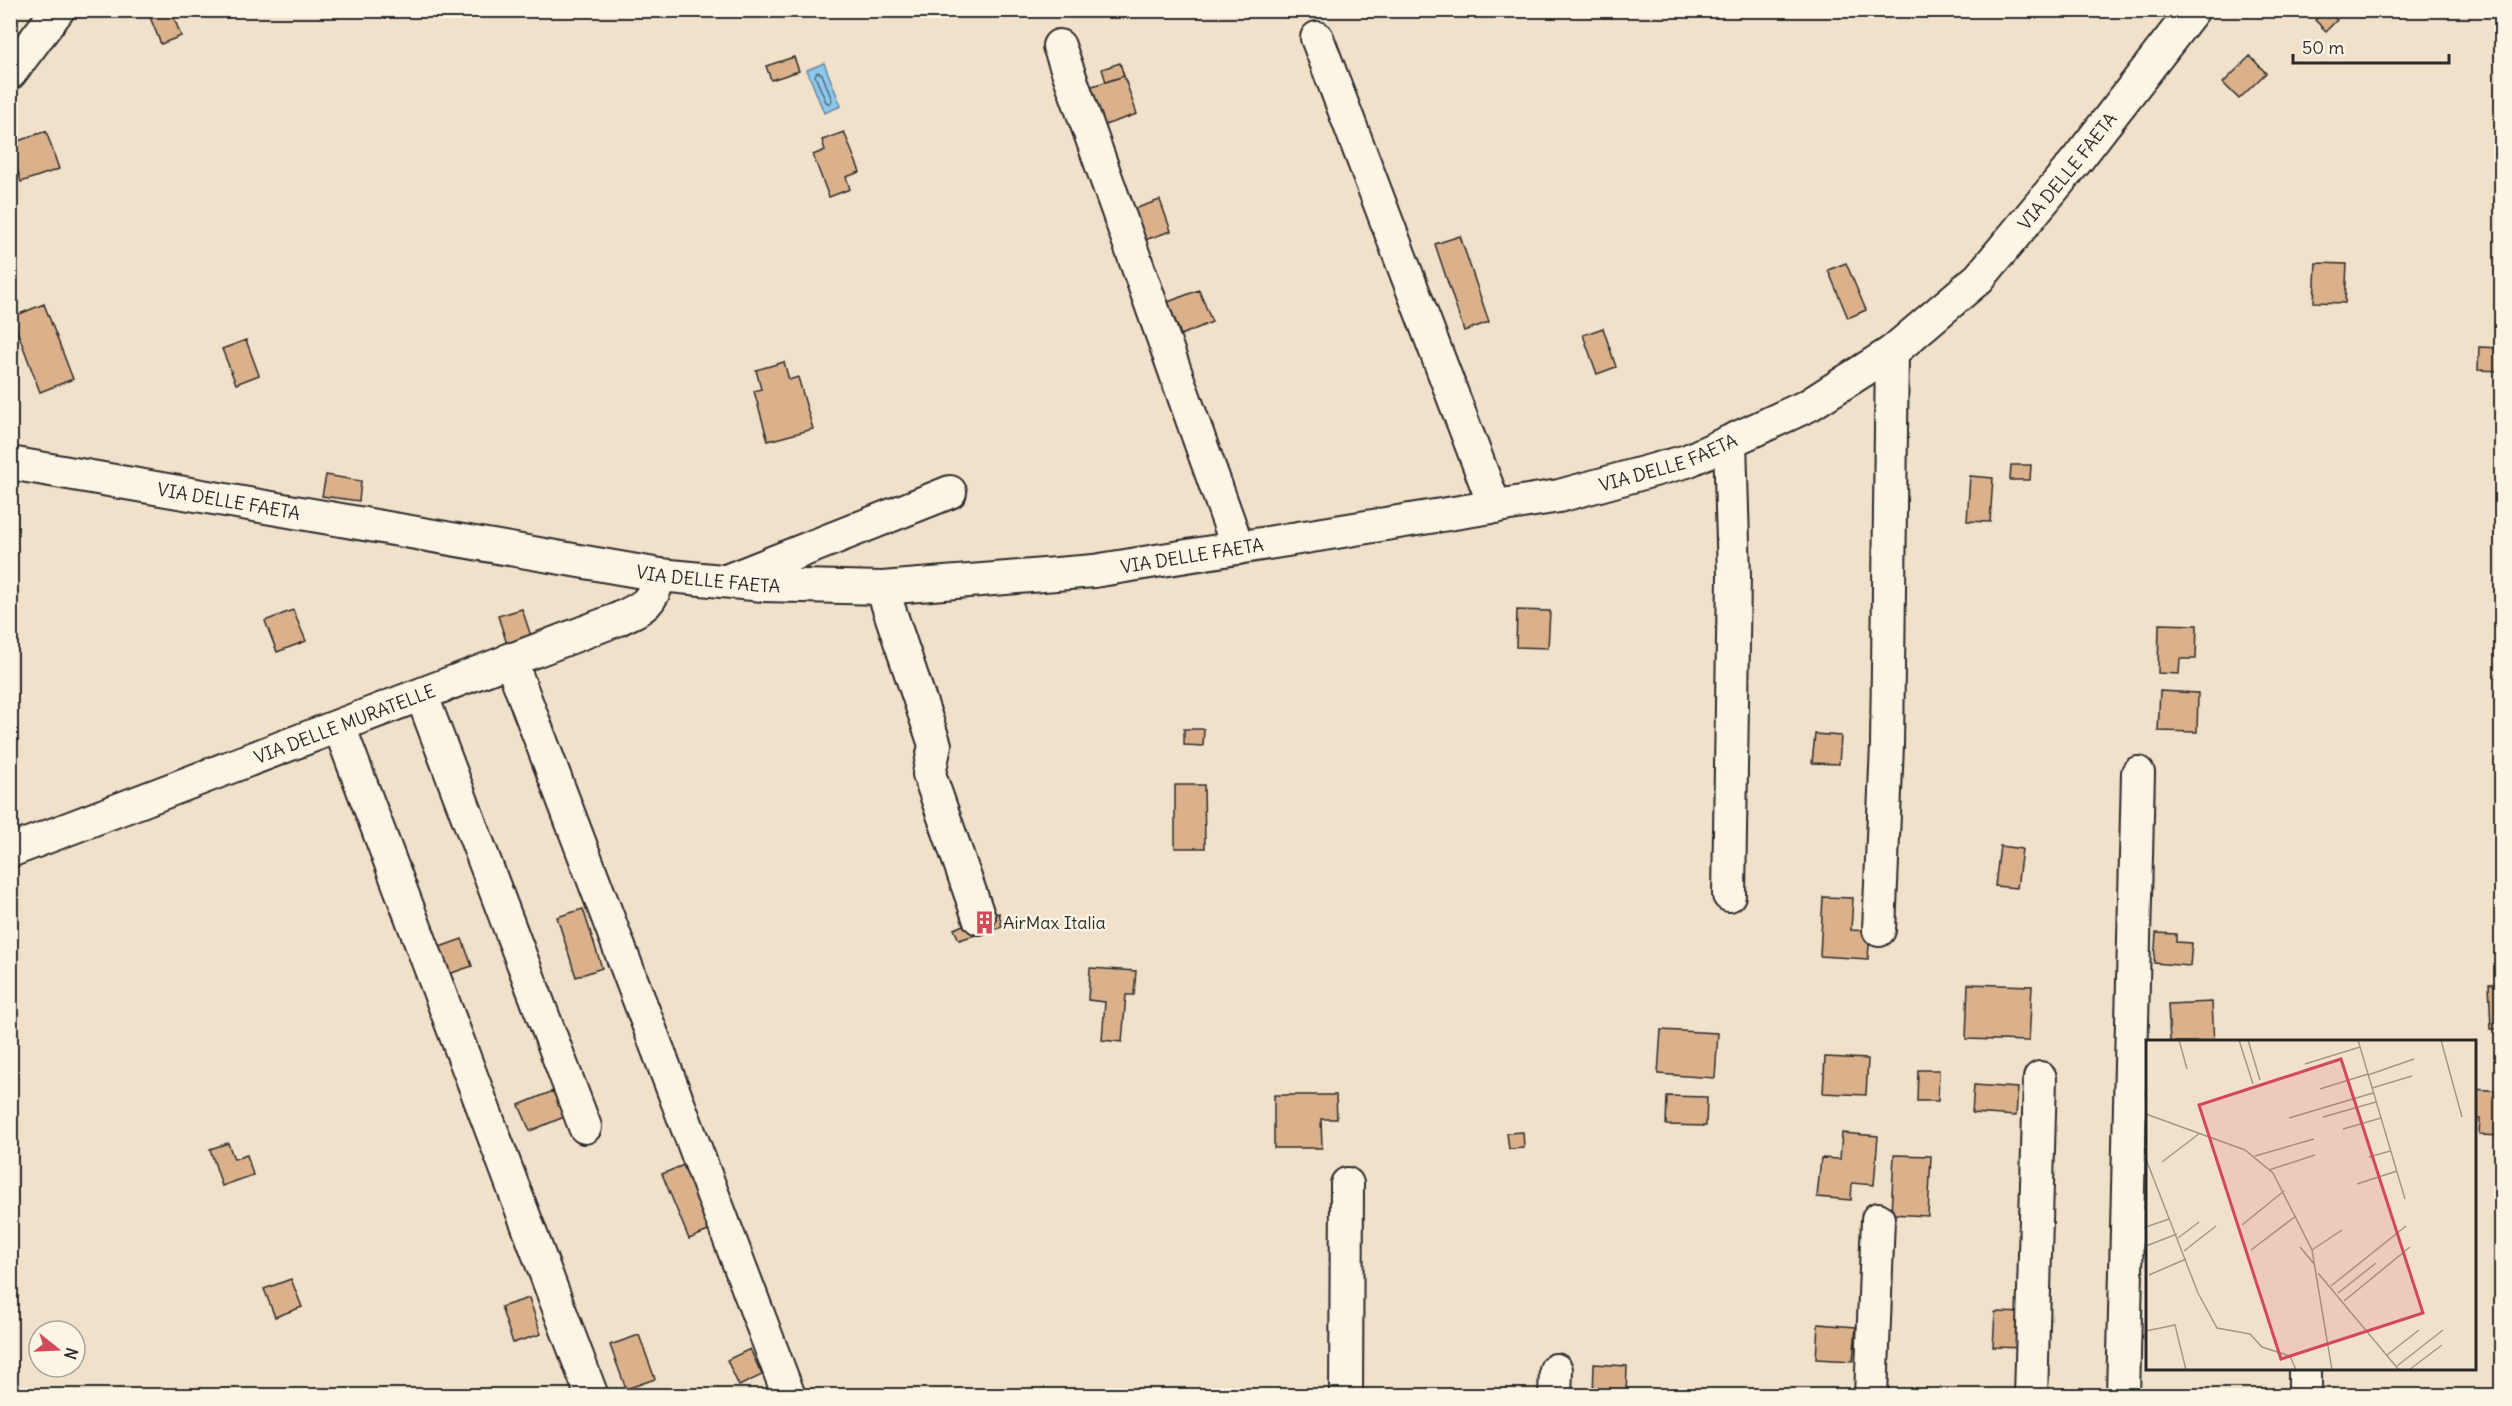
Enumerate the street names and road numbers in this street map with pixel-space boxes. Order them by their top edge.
street label: VIA DELLE FAETA [2012,107,2121,234]
street label: VIA DELLE FAETA [1596,428,1741,496]
street label: VIA DELLE FAETA [156,477,302,524]
street label: VIA DELLE FAETA [1119,532,1265,578]
street label: VIA DELLE FAETA [634,560,781,597]
street label: VIA DELLE MURATELLE [251,679,438,768]

